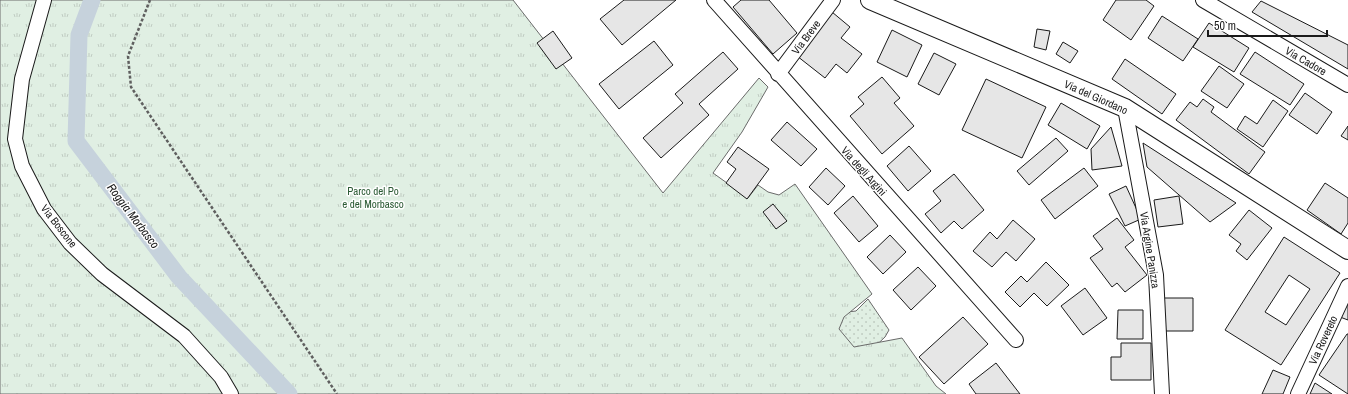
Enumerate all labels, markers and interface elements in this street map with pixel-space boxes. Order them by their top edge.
scale bar [1208,12,1327,38]
street label: Via Breve [789,17,823,57]
text: 50 m [1214,18,1236,34]
street label: Via Cadore [1283,44,1329,78]
street label: Via del Giordano [1062,77,1130,117]
street label: Via degli Argini [838,143,890,199]
water label: Roggia Morbasco [103,180,163,252]
park label: Parco del Po e del Morbasco [342,184,404,211]
street label: Via Boscone [38,202,80,250]
street label: Via Argine Panizza [1137,211,1163,289]
street label: Via Rovereto [1306,313,1340,367]

